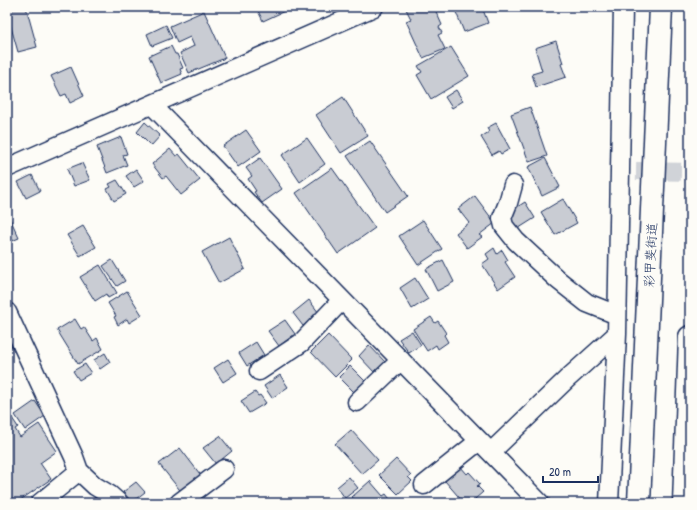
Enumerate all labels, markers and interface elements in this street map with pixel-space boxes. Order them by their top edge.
street label: 彩甲斐街道 [639,222,661,288]
scale bar [543,458,598,484]
text: 20 m [549,463,571,480]

